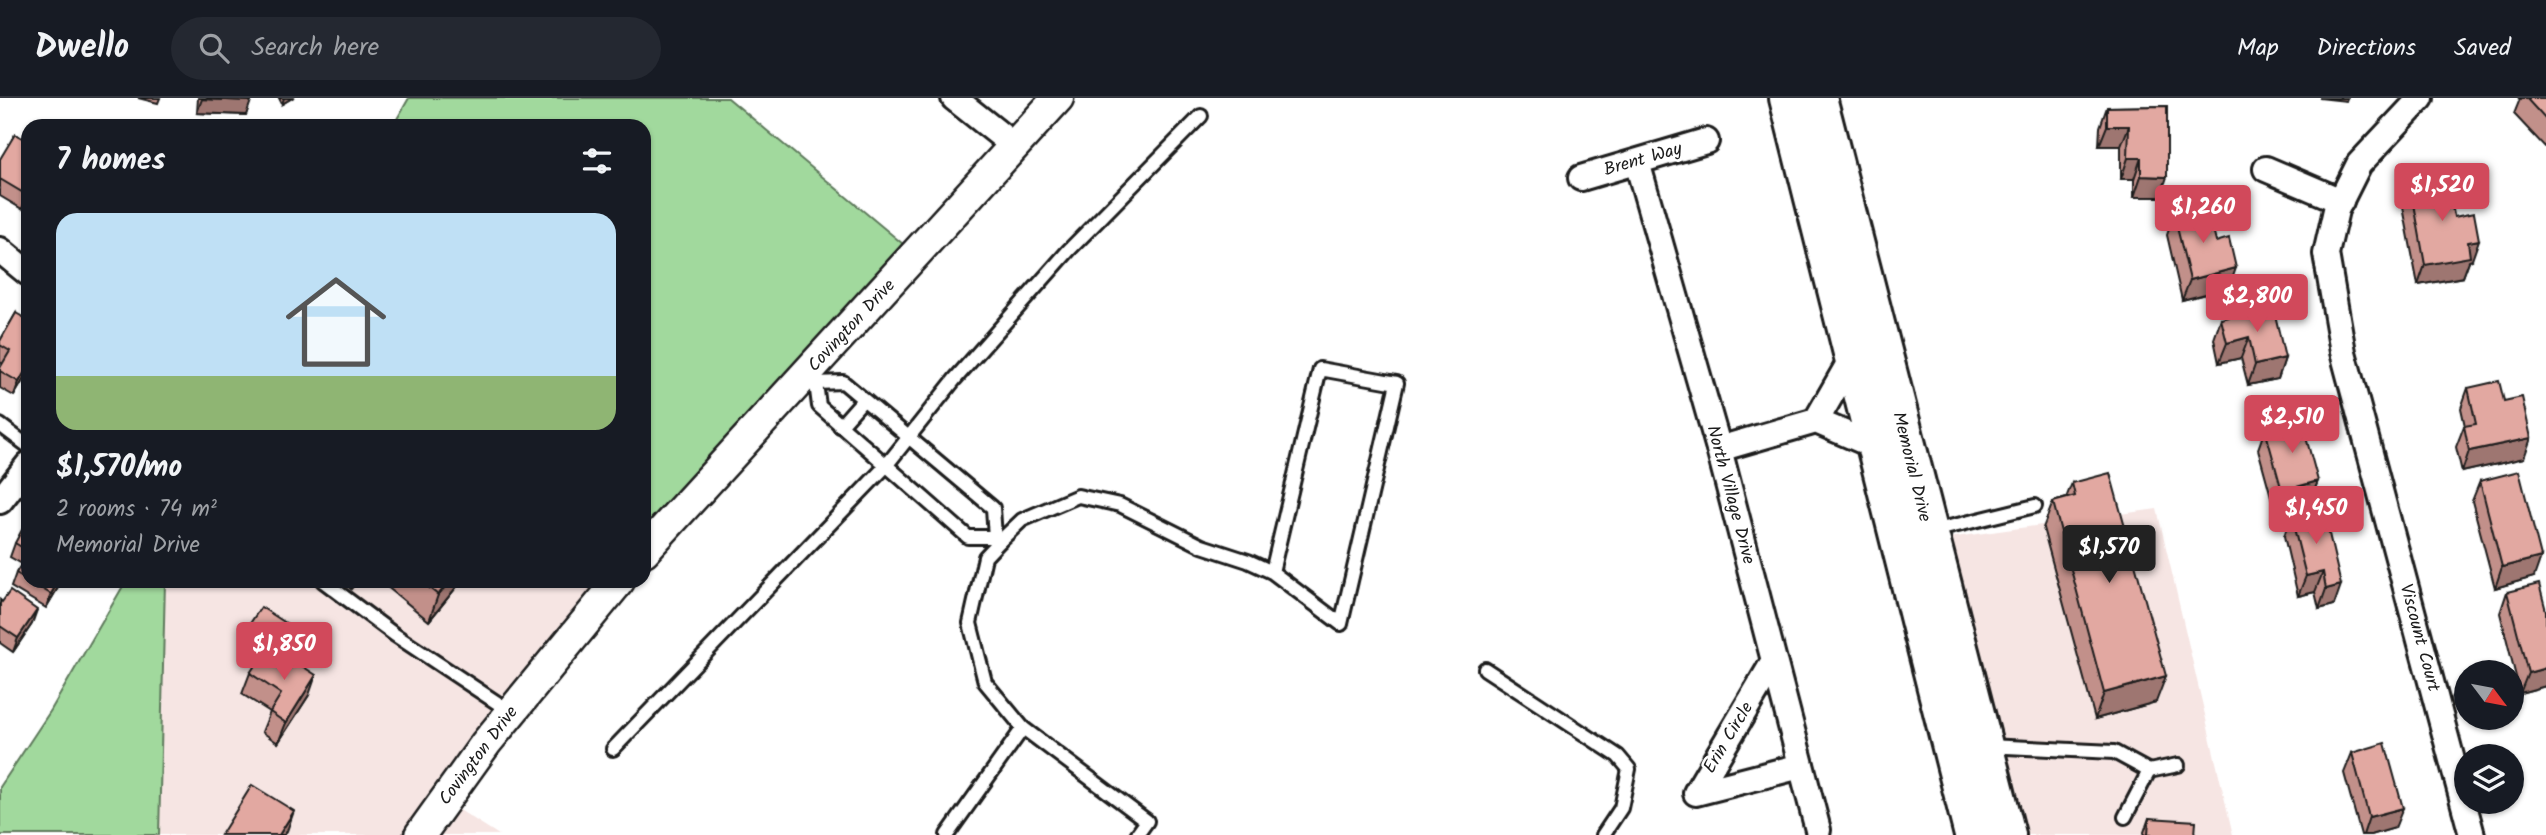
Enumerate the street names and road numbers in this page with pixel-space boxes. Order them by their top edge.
street label: Brent Way [1600,135,1686,185]
street label: Covington Drive [801,273,903,379]
street label: Memorial Drive [1883,409,1939,525]
street label: North Village Drive [1698,422,1762,568]
street label: Viscount Court [2391,581,2448,696]
street label: Erin Circle [1696,697,1762,779]
street label: Covington Drive [432,700,526,812]

